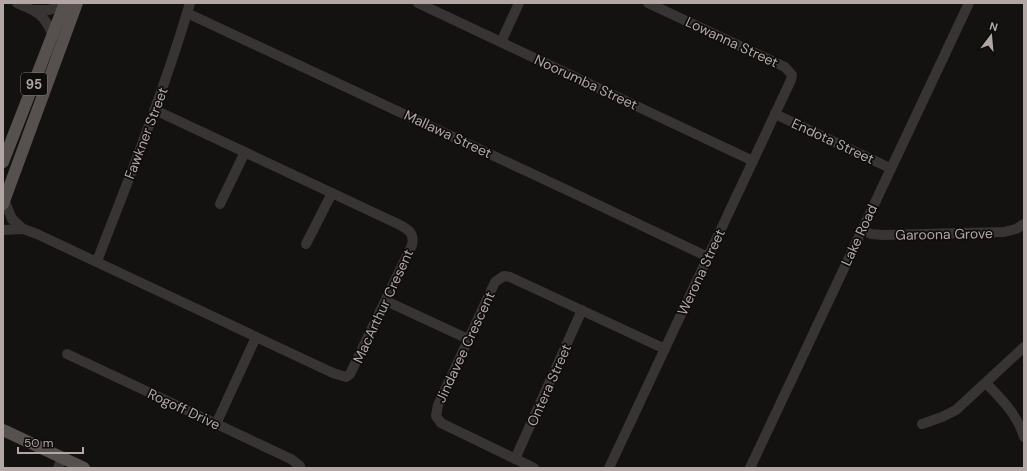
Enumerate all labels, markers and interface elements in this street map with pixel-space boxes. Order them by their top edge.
street label: Lowanna Street [683,13,781,71]
north arrow [971,16,1011,56]
text: N [988,19,1000,34]
street label: Noorumba Street [532,50,640,114]
road number: 95 [21,73,47,95]
street label: Fawkner Street [120,85,172,181]
street label: Mallawa Street [401,106,495,162]
street label: Endota Street [789,114,877,168]
street label: Lake Road [837,201,881,269]
street label: Garoona Grove [895,224,993,244]
street label: Werona Street [673,226,729,318]
street label: MacArthur Cresent [349,246,417,366]
street label: Jindavee Crescent [431,289,499,405]
street label: Ontera Street [523,341,575,429]
street label: Rogoff Drive [145,384,223,434]
scale bar [18,429,83,455]
text: 50 m [24,435,53,451]

